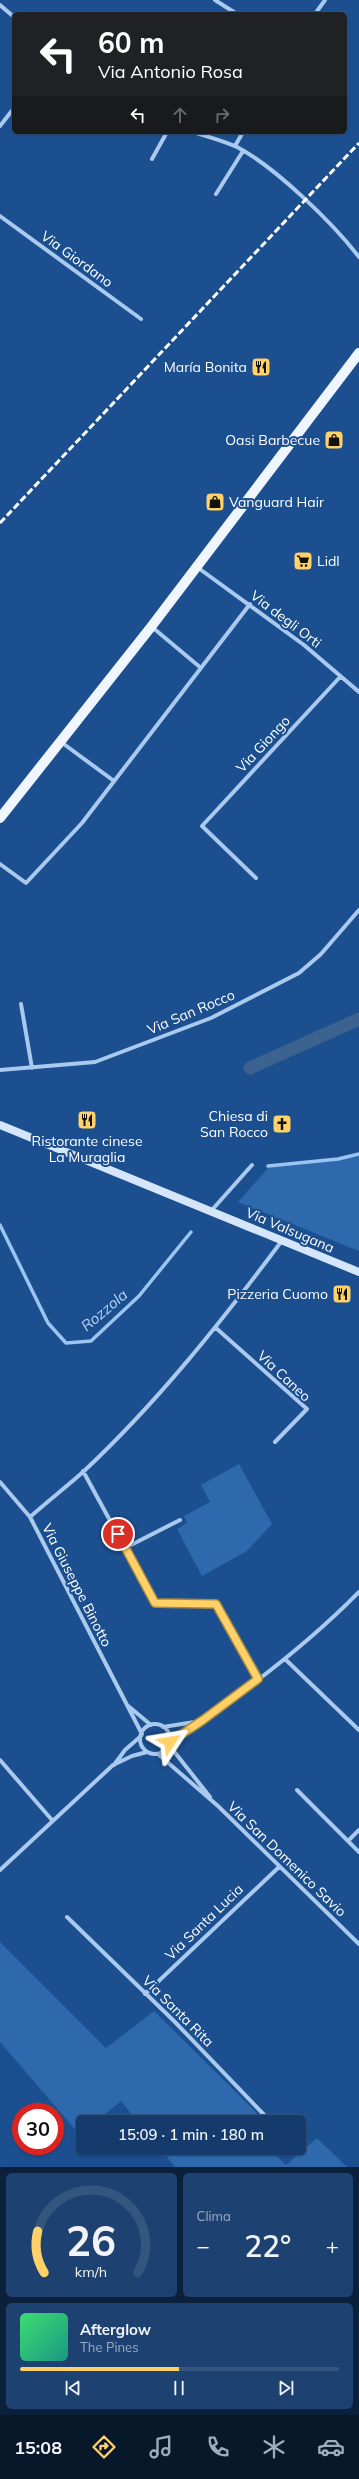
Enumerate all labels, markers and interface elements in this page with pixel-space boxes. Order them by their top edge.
text: 60 m [98,25,164,60]
icon: left [32,28,84,80]
text: Via Antonio Rosa [98,60,243,83]
icon: left [127,104,149,126]
icon: ahead [169,104,191,126]
icon: right [211,104,233,126]
street label: Via Giordano [37,227,117,291]
restaurant icon: María Bonita [250,356,272,378]
place label: María Bonita [164,358,247,376]
shop icon: Oasi Barbecue [323,429,345,451]
place label: Oasi Barbecue [225,431,320,449]
shop icon: Vanguard Hair [204,491,226,513]
place label: Vanguard Hair [229,493,325,511]
supermarket icon: Lidl [292,550,314,572]
place label: Lidl [317,552,340,570]
street label: Via degli Orti [247,586,325,652]
street label: Via Giongo [232,712,294,776]
street label: Via San Rocco [145,985,237,1038]
place label: Chiesa di San Rocco [200,1107,268,1141]
restaurant icon: Ristorante cinese La Muraglia [76,1109,98,1131]
church icon: Chiesa di San Rocco [271,1113,293,1135]
place label: Ristorante cinese La Muraglia [31,1132,143,1166]
street label: Via Valsugana [243,1203,337,1257]
restaurant icon: Pizzeria Cuomo [331,1283,353,1305]
water label: Rozzola [77,1285,131,1335]
place label: Pizzeria Cuomo [227,1285,328,1303]
street label: Via Caneo [253,1347,315,1405]
pin [101,1517,135,1551]
street label: Via Giuseppe Binotto [38,1520,116,1650]
icon: arrive [107,1523,129,1545]
position arrow [149,1721,191,1763]
street label: Via San Domenico Savio [224,1798,350,1920]
street label: Via Santa Lucia [161,1880,247,1964]
street label: Via Santa Rita [138,1971,218,2051]
speed limit sign: 30 [12,2103,64,2155]
text: 15:09 · 1 min · 180 m [118,2125,264,2144]
text: Clima [197,2208,231,2224]
text: 26 [66,2214,116,2266]
text: 22° [244,2227,291,2265]
text: − [197,2232,210,2260]
text: + [326,2232,339,2260]
text: km/h [75,2263,107,2281]
text: Afterglow [80,2320,151,2339]
text: The Pines [80,2339,139,2355]
icon: previous [62,2377,84,2399]
icon: pause [168,2377,190,2399]
icon: next [275,2377,297,2399]
icon: directions [90,2433,118,2461]
icon: music [147,2433,175,2461]
icon: phone [204,2433,232,2461]
icon: climate [260,2433,288,2461]
icon: car [317,2433,345,2461]
text: 15:08 [14,2436,62,2459]

